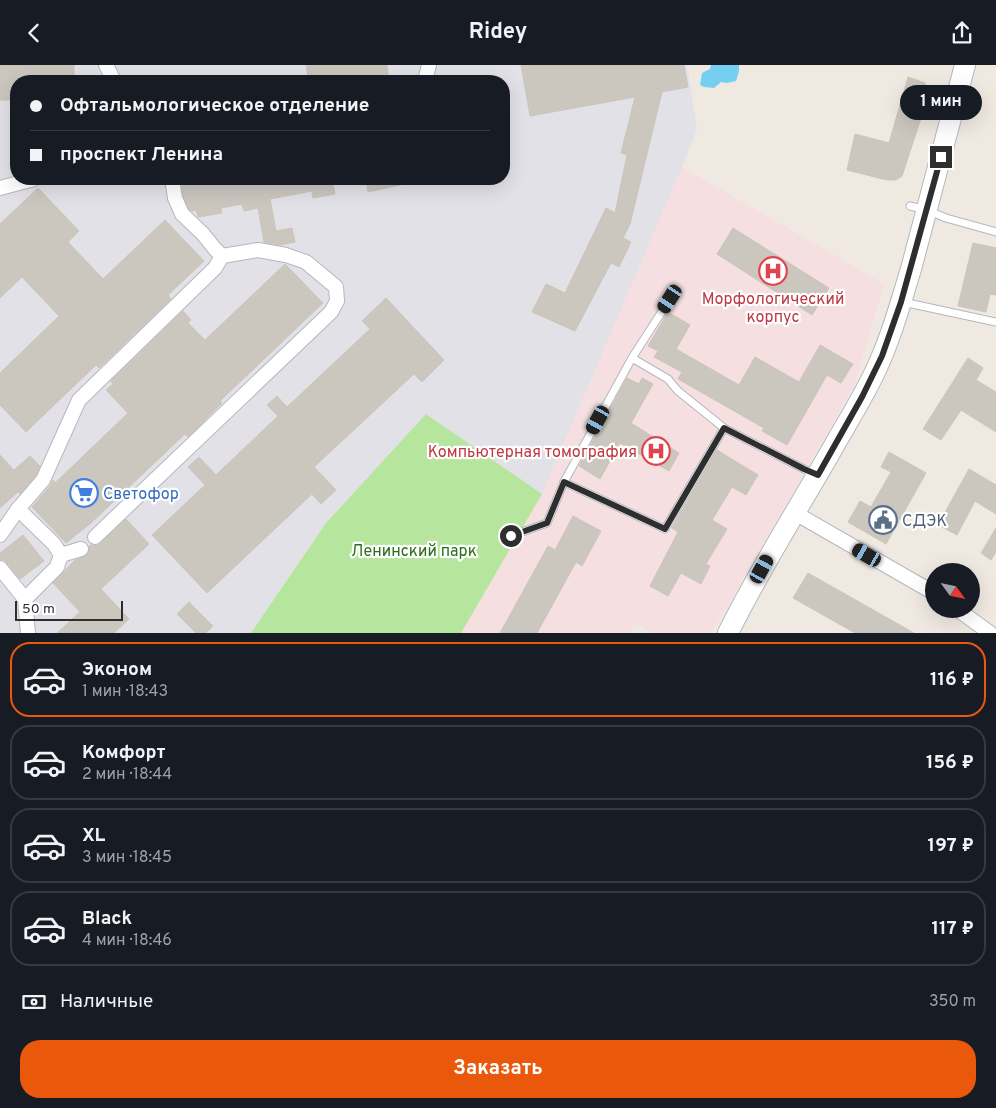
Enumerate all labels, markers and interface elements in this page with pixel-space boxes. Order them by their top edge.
icon: back [20,19,48,47]
text: Ridey [469,19,527,46]
icon: share [948,19,976,47]
callout: 1 мин [900,84,982,119]
text: 1 мин [920,92,962,112]
text: Офтальмологическое отделение [60,94,369,118]
text: проспект Ленина [60,143,223,167]
route end [930,146,952,168]
hospital icon: Морфологический корпус [758,256,788,286]
car [655,282,684,316]
place label: Морфологический корпус [702,290,844,328]
car [584,403,611,437]
hospital icon: Компьютерная томография [641,436,671,466]
place label: Компьютерная томография [428,443,637,463]
supermarket icon: Светофор [69,478,99,508]
place label: Светофор [103,485,179,505]
public building icon: СДЭК [868,505,898,535]
place label: СДЭК [902,512,947,532]
route start [500,525,522,547]
car [850,541,883,569]
park label: Ленинский парк [351,542,477,562]
car [748,552,775,586]
north arrow [925,563,980,617]
map controls [925,563,980,618]
scale bar [15,598,122,621]
text: 50 m [22,601,55,618]
icon: car [22,657,67,702]
text: Эконом [82,658,152,682]
text: 116 ₽ [930,668,974,692]
text: 1 мин · 18:43 [82,682,168,702]
icon: car [22,740,67,785]
text: Комфорт [82,741,165,765]
text: 156 ₽ [926,751,974,775]
text: 2 мин · 18:44 [82,765,172,785]
icon: car [22,823,67,868]
text: XL [82,824,105,848]
text: 197 ₽ [928,834,974,858]
text: 3 мин · 18:45 [82,848,172,868]
icon: car [22,906,67,951]
text: Black [82,907,132,931]
text: 117 ₽ [931,917,974,941]
text: 4 мин · 18:46 [82,931,172,951]
icon: cash [20,988,48,1016]
text: Наличные [60,990,153,1014]
text: 350 m [929,992,976,1012]
button: Заказать [20,1040,976,1098]

